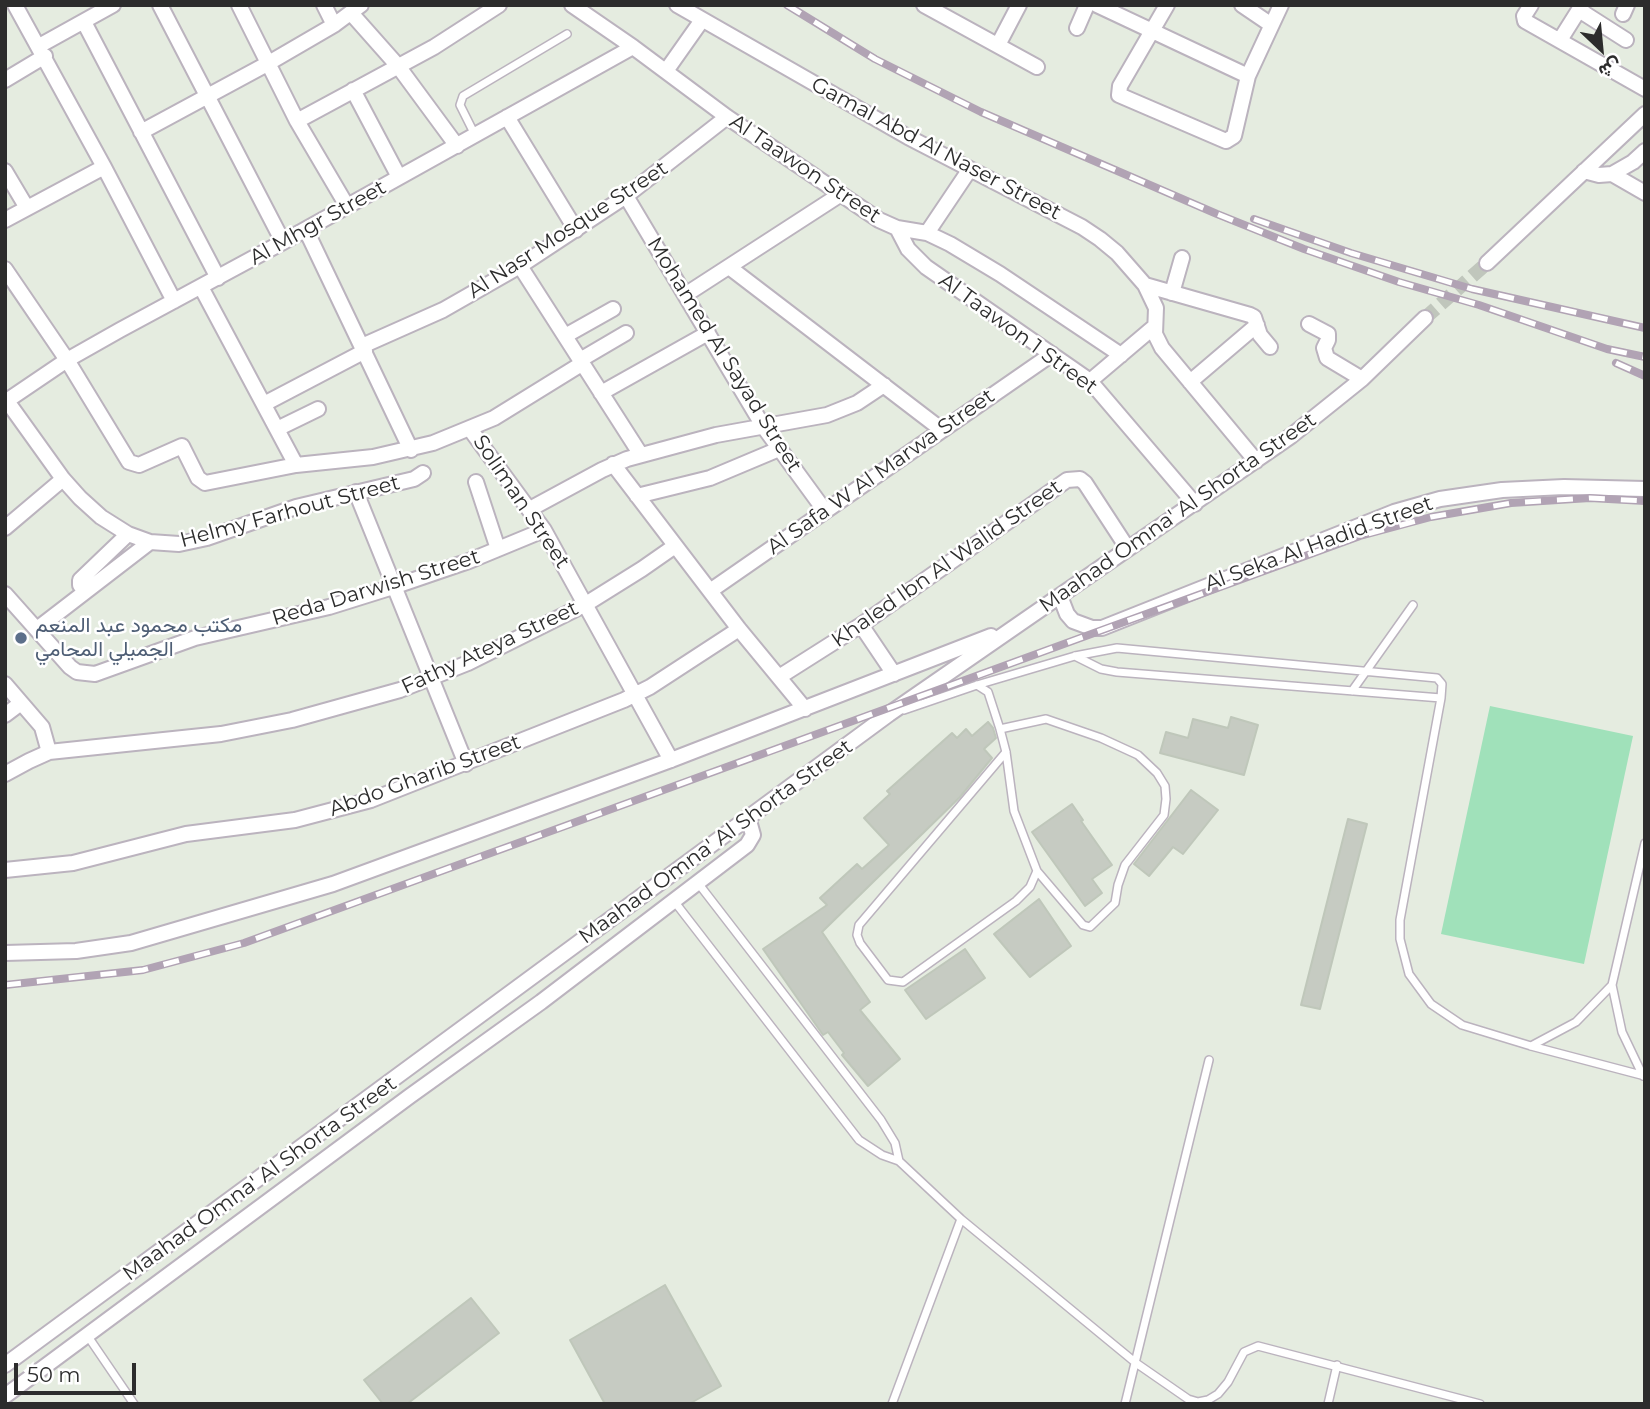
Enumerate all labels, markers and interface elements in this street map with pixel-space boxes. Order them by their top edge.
north arrow [1566,14,1636,84]
text: ش [1595,53,1626,84]
street label: Gamal Abd Al Naser Street [807,72,1065,226]
street label: Al Taawon Street [725,109,885,229]
street label: Al Nasr Mosque Street [463,156,673,304]
street label: Al Mhgr Street [245,175,391,271]
street label: Mohamed Al Sayad Street [641,233,807,477]
street label: Al Taawon 1 Street [934,268,1102,400]
street label: Al Safa W Al Marwa Street [762,384,1000,560]
street label: Maahad Omna' Al Shorta Street [1035,407,1321,619]
street label: Soliman Street [467,431,575,573]
street label: Helmy Farhout Street [177,470,403,554]
street label: Khaled Ibn Al Walid Street [827,475,1067,653]
street label: Al Seka Al Hadid Street [1202,491,1436,597]
street label: Reda Darwish Street [269,544,483,632]
street label: Fathy Ateya Street [397,596,583,700]
place label: مكتب محمود عبد المنعم الجميلي المحامي [35,613,242,663]
marker: مكتب محمود عبد المنعم الجميلي المحامي [13,630,29,646]
street label: Abdo Gharib Street [326,730,524,822]
street label: Maahad Omna' Al Shorta Street [574,734,858,950]
street label: Maahad Omna' Al Shorta Street [118,1071,402,1287]
scale bar [18,1350,140,1394]
text: 50 m [27,1362,81,1387]

